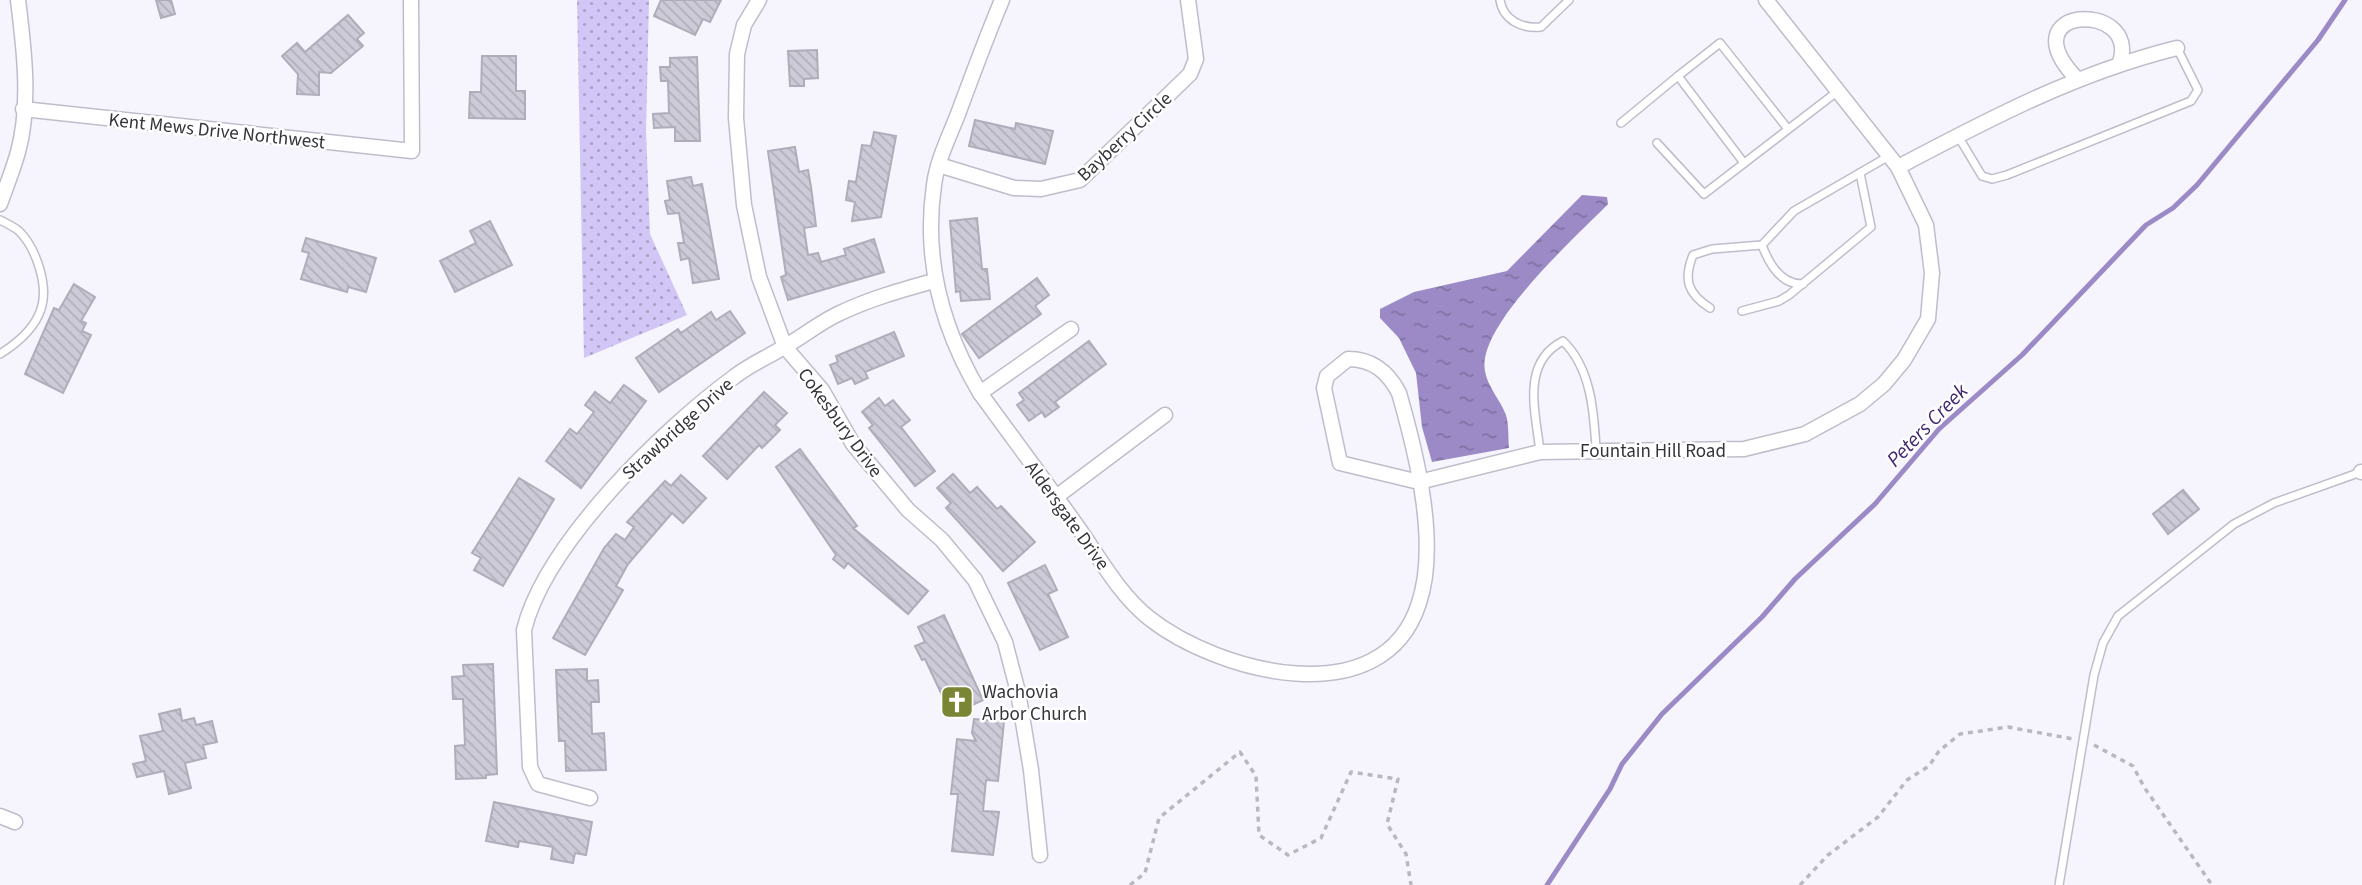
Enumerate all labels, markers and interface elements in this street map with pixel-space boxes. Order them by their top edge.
street label: Bayberry Circle [1072,86,1178,188]
street label: Kent Mews Drive Northwest [107,107,327,156]
street label: Cokesbury Drive [791,363,889,483]
street label: Strawbridge Drive [616,372,740,487]
water label: Peters Creek [1879,376,1975,474]
street label: Fountain Hill Road [1580,438,1726,465]
street label: Aldersgate Drive [1018,456,1116,576]
place label: Wachovia Arbor Church [982,679,1087,728]
church icon: Wachovia Arbor Church [938,683,976,721]

